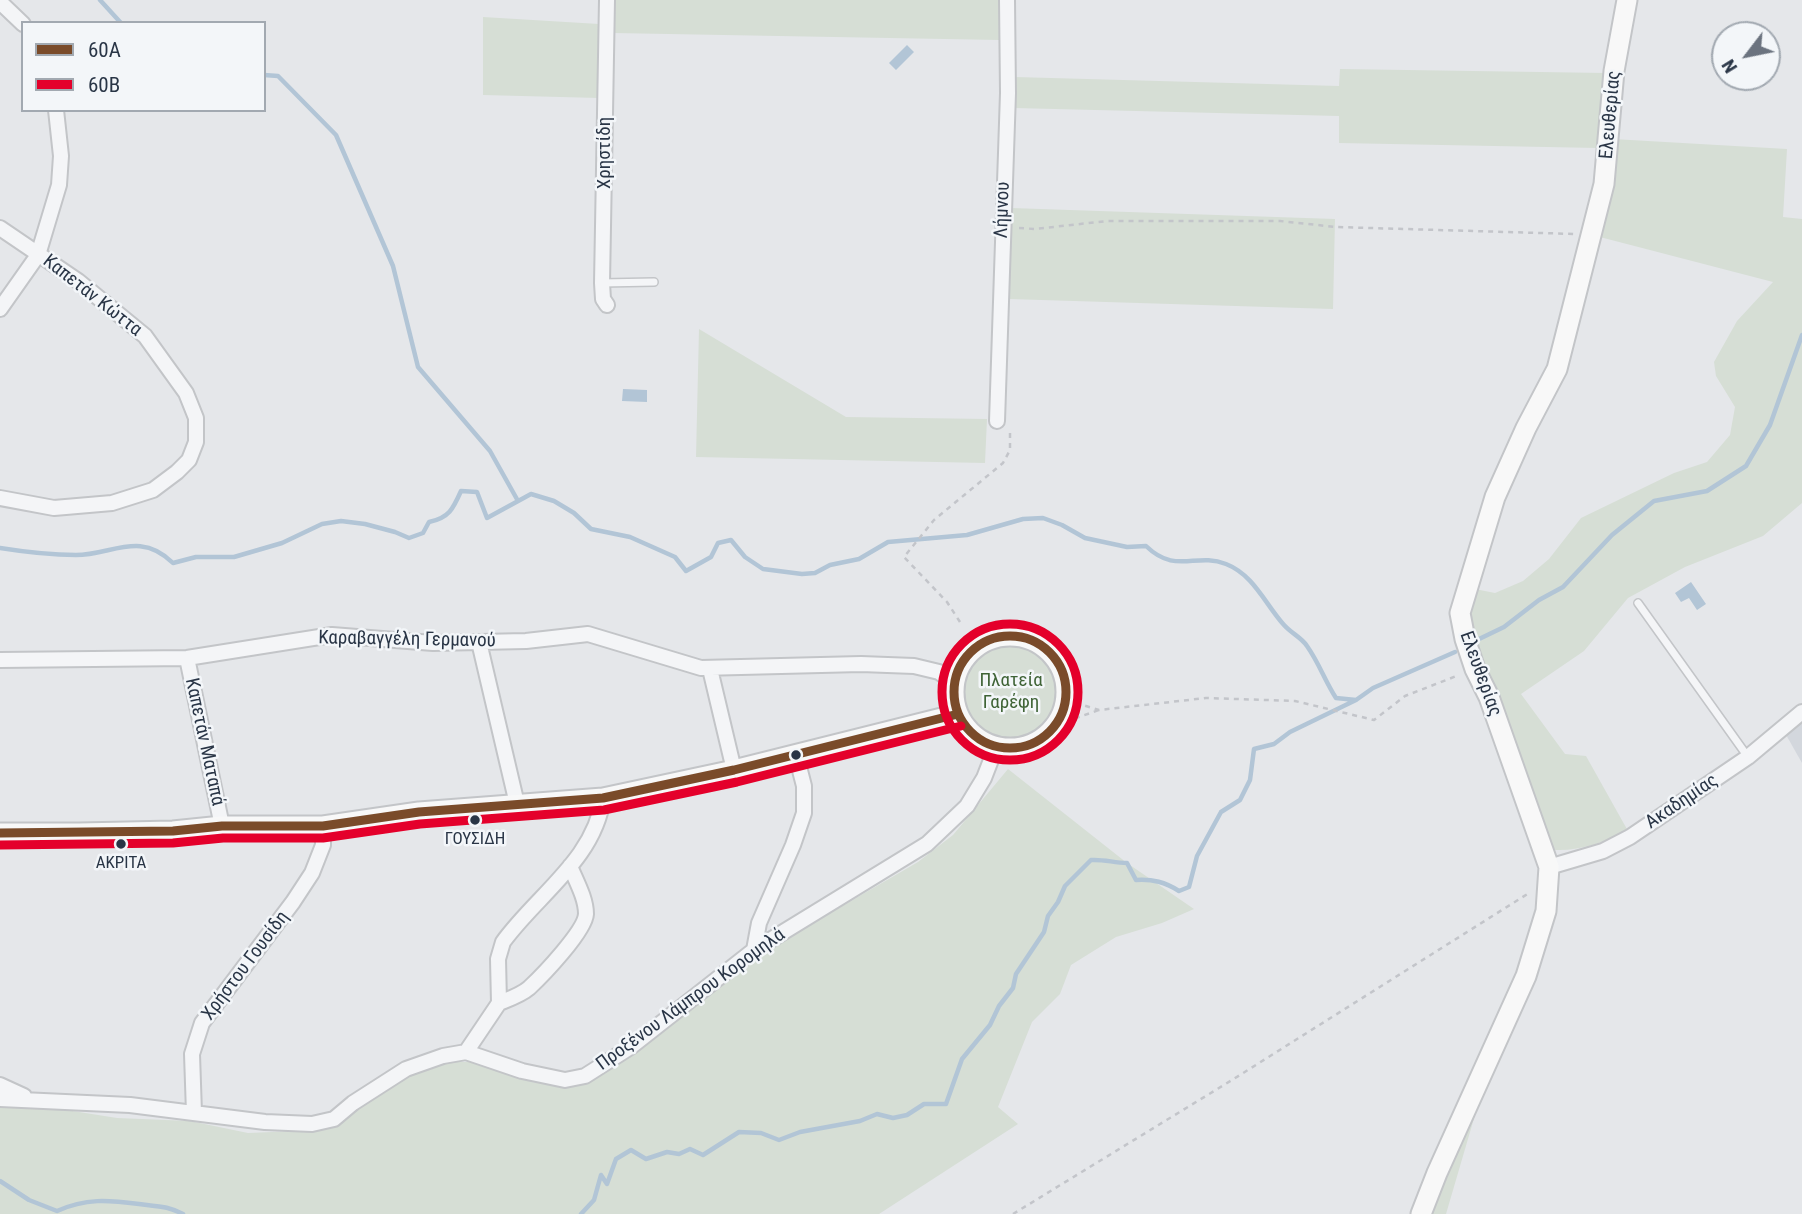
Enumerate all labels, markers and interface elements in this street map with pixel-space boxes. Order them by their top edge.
legend [21,21,266,112]
north arrow [1711,21,1781,91]
text: 60Α [88,38,121,62]
text: N [1717,55,1742,77]
street label: Ελευθερίας [1596,70,1626,160]
text: 60Β [88,73,120,97]
street label: Χρηστίδη [594,117,616,189]
street label: Λήμνου [991,181,1015,239]
street label: Καπετάν Κώττα [38,250,146,342]
street label: Καραβαγγέλη Γερμανού [318,627,496,653]
street label: Ελευθερίας [1454,628,1506,720]
park label: Πλατεία Γαρέφη [979,670,1043,714]
street label: Καπετάν Ματαπά [179,676,229,808]
unlabelled marker [789,748,803,762]
street label: Ακαδημίας [1642,770,1722,834]
marker: ΓΟΥΣΙΔΗ [468,813,482,827]
place label: ΓΟΥΣΙΔΗ [445,830,505,850]
marker: ΑΚΡΙΤΑ [114,837,128,851]
place label: ΑΚΡΙΤΑ [96,854,146,874]
street label: Χρήστου Γουσίδη [198,907,294,1025]
street label: Προξένου Λάμπρου Κορομηλά [592,924,790,1076]

